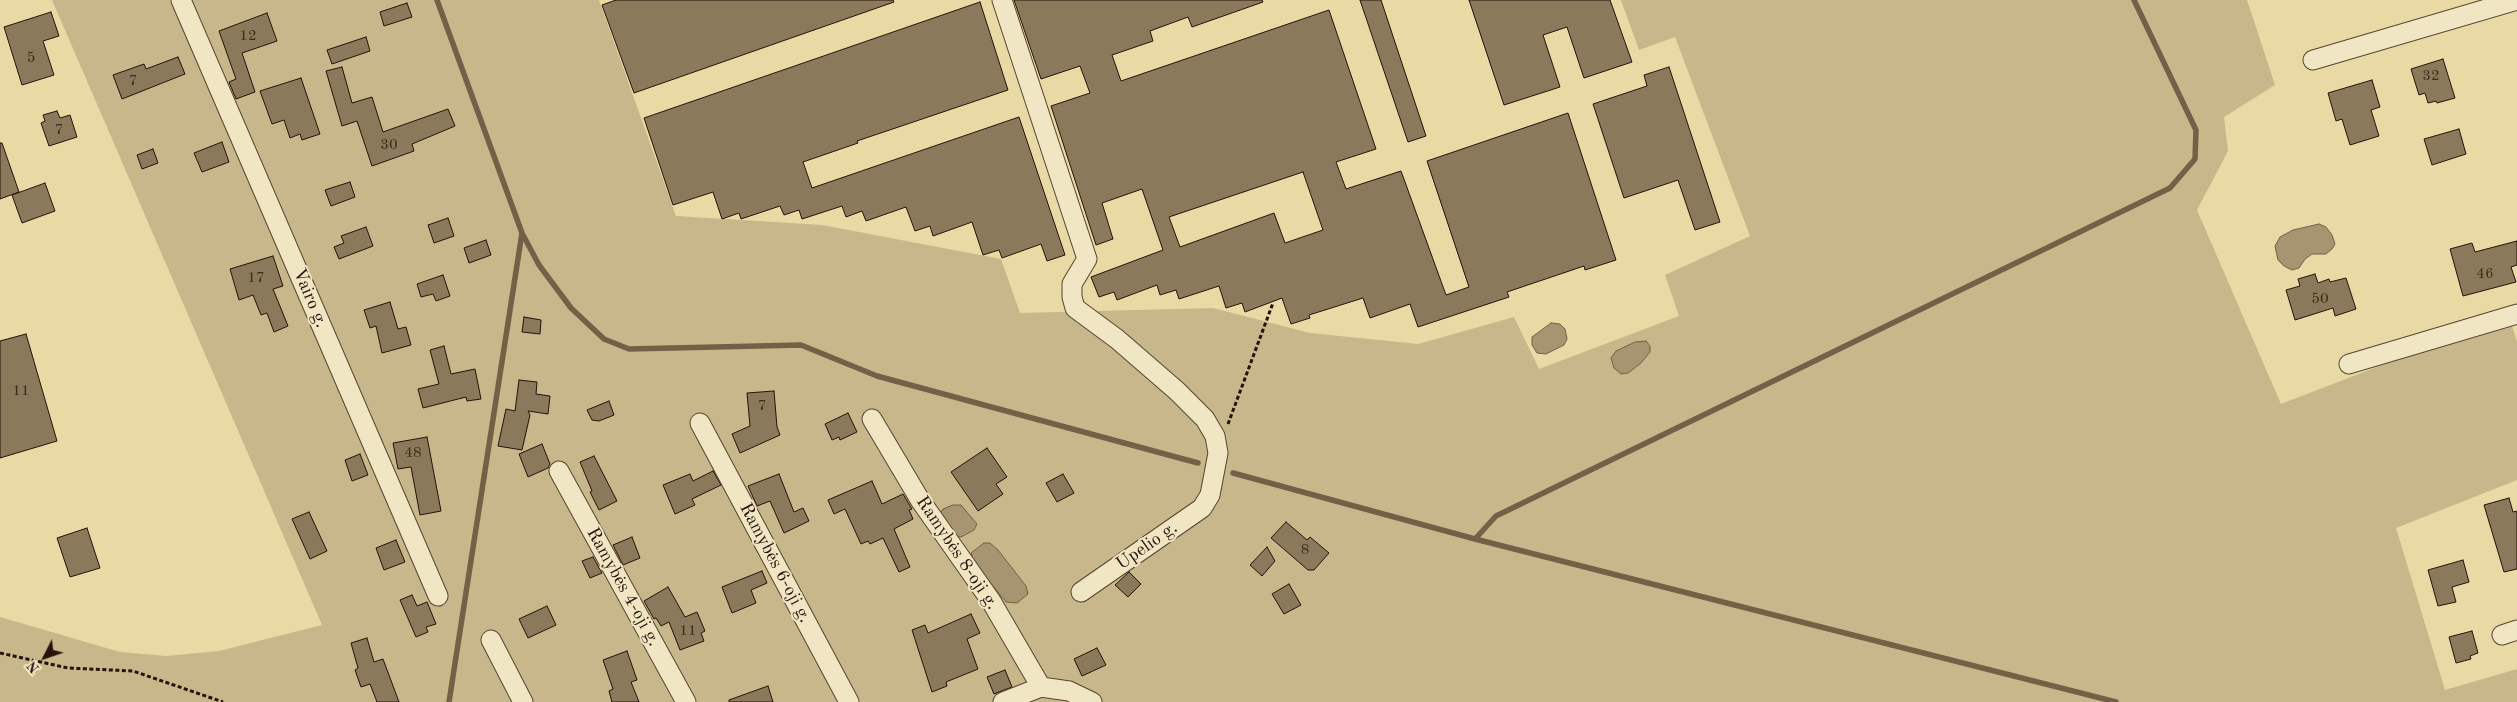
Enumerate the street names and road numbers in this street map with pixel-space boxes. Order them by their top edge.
street label: Vairo g. [288,265,332,331]
street label: Ramybės 8-oji g. [911,492,1003,614]
street label: Ramybės 6-oji g. [734,499,816,627]
street label: Upelio g. [1112,517,1182,575]
street label: Ramybės 4-oji g. [581,524,665,650]

